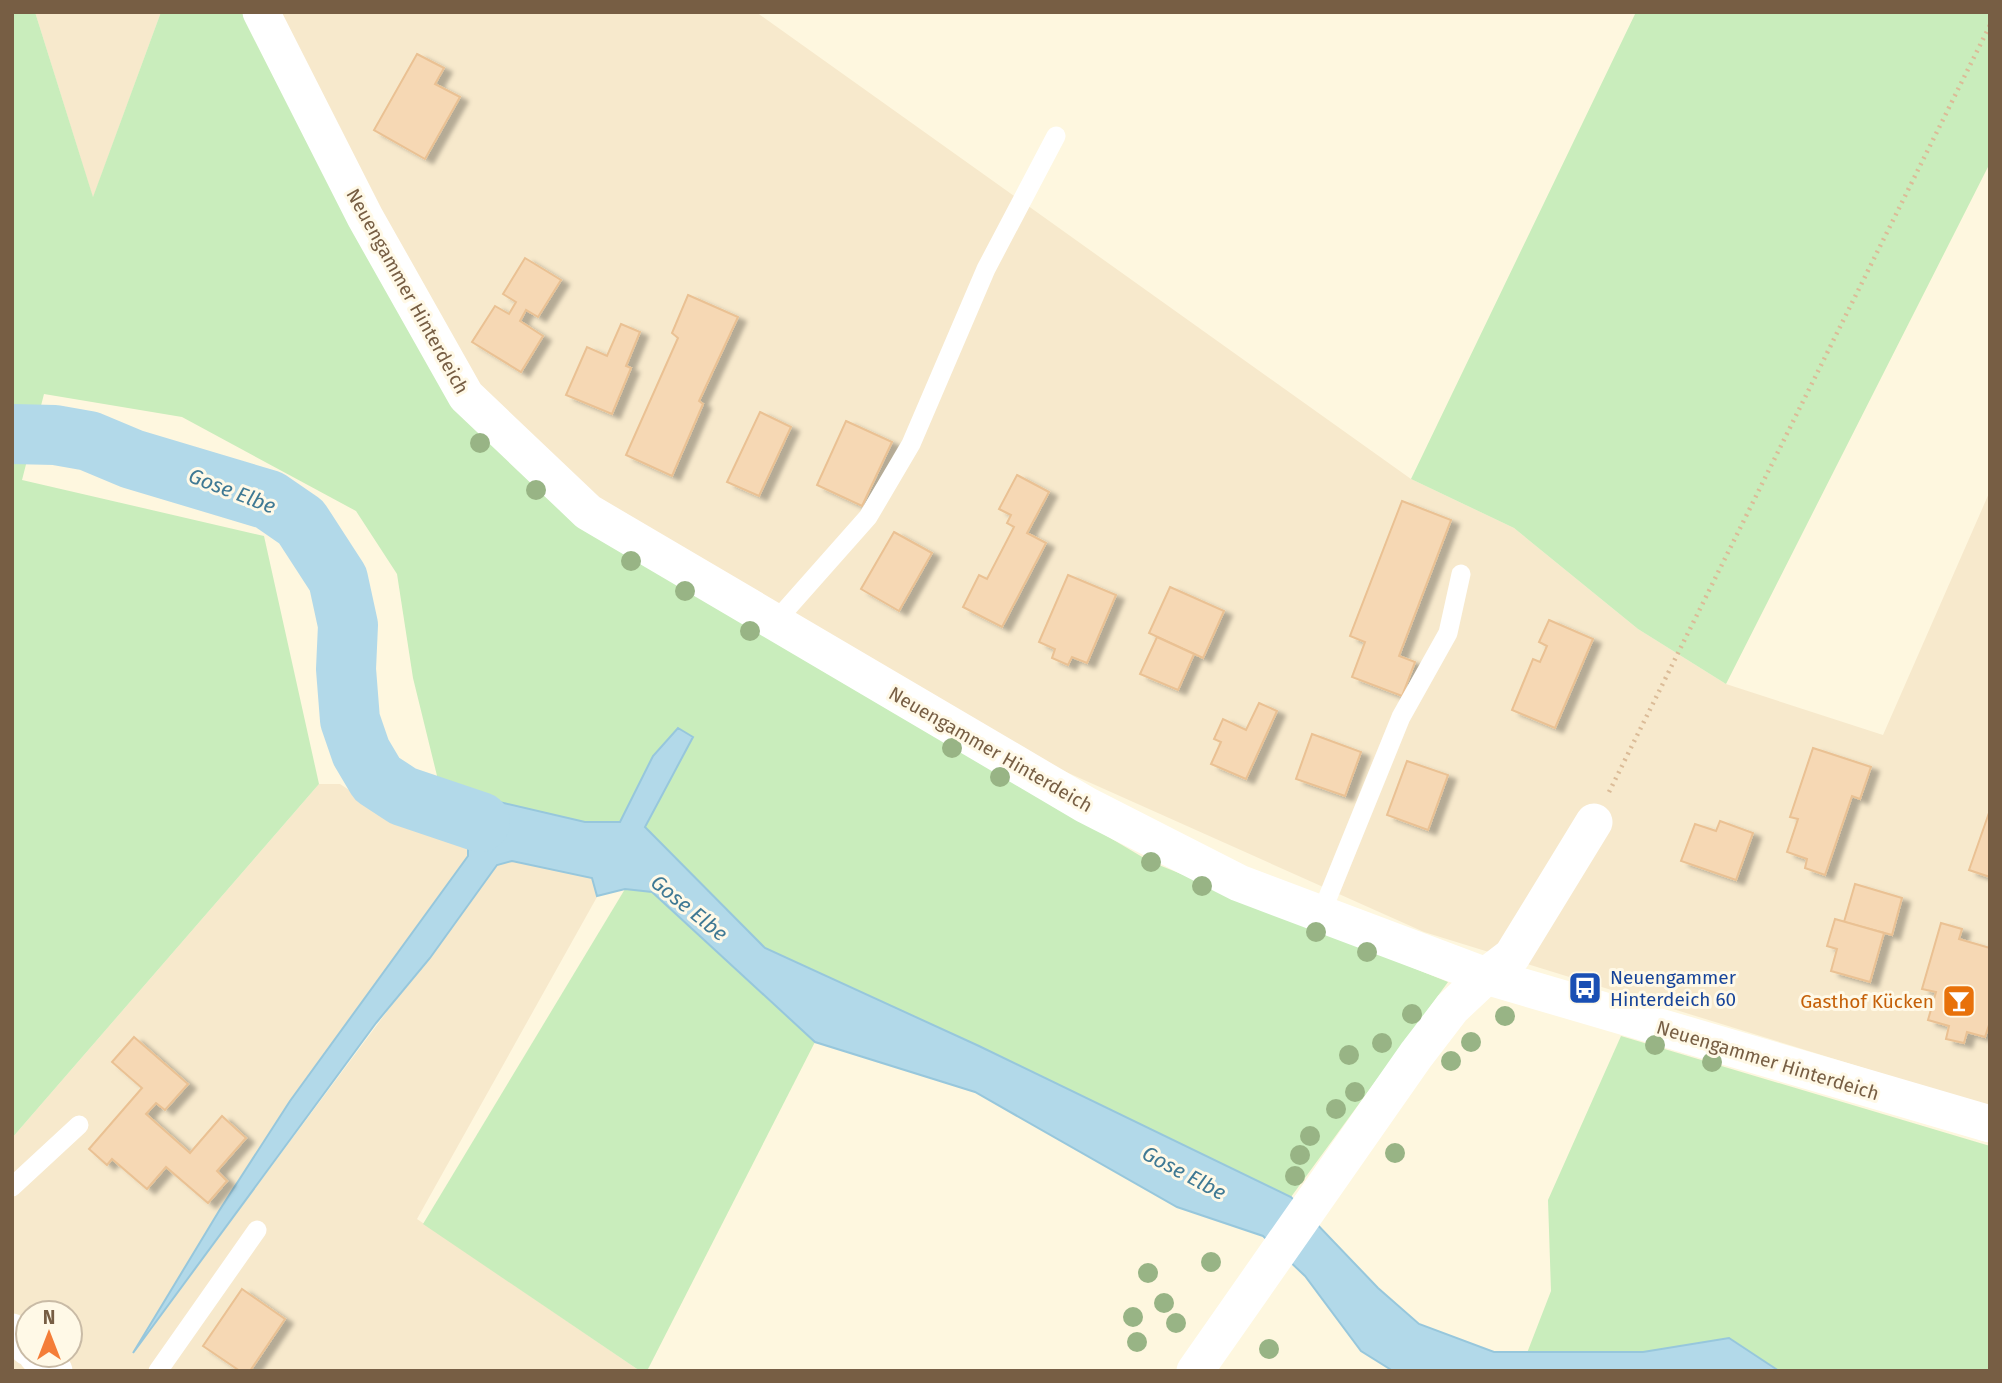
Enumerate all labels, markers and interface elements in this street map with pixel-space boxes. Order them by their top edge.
street label: Neuengammer Hinterdeich [341,184,474,398]
water label: Gose Elbe [185,463,279,520]
street label: Neuengammer Hinterdeich [885,682,1097,817]
water label: Gose Elbe [645,869,733,947]
place label: Neuengammer Hinterdeich 60 [1610,966,1737,1011]
bus stop icon: Neuengammer Hinterdeich 60 [1566,969,1604,1007]
bar icon: Gasthof Kücken [1940,982,1978,1020]
place label: Gasthof Kücken [1800,990,1934,1013]
street label: Neuengammer Hinterdeich [1654,1016,1882,1105]
water label: Gose Elbe [1138,1140,1231,1206]
north arrow [14,1299,84,1369]
text: N [43,1306,55,1329]

